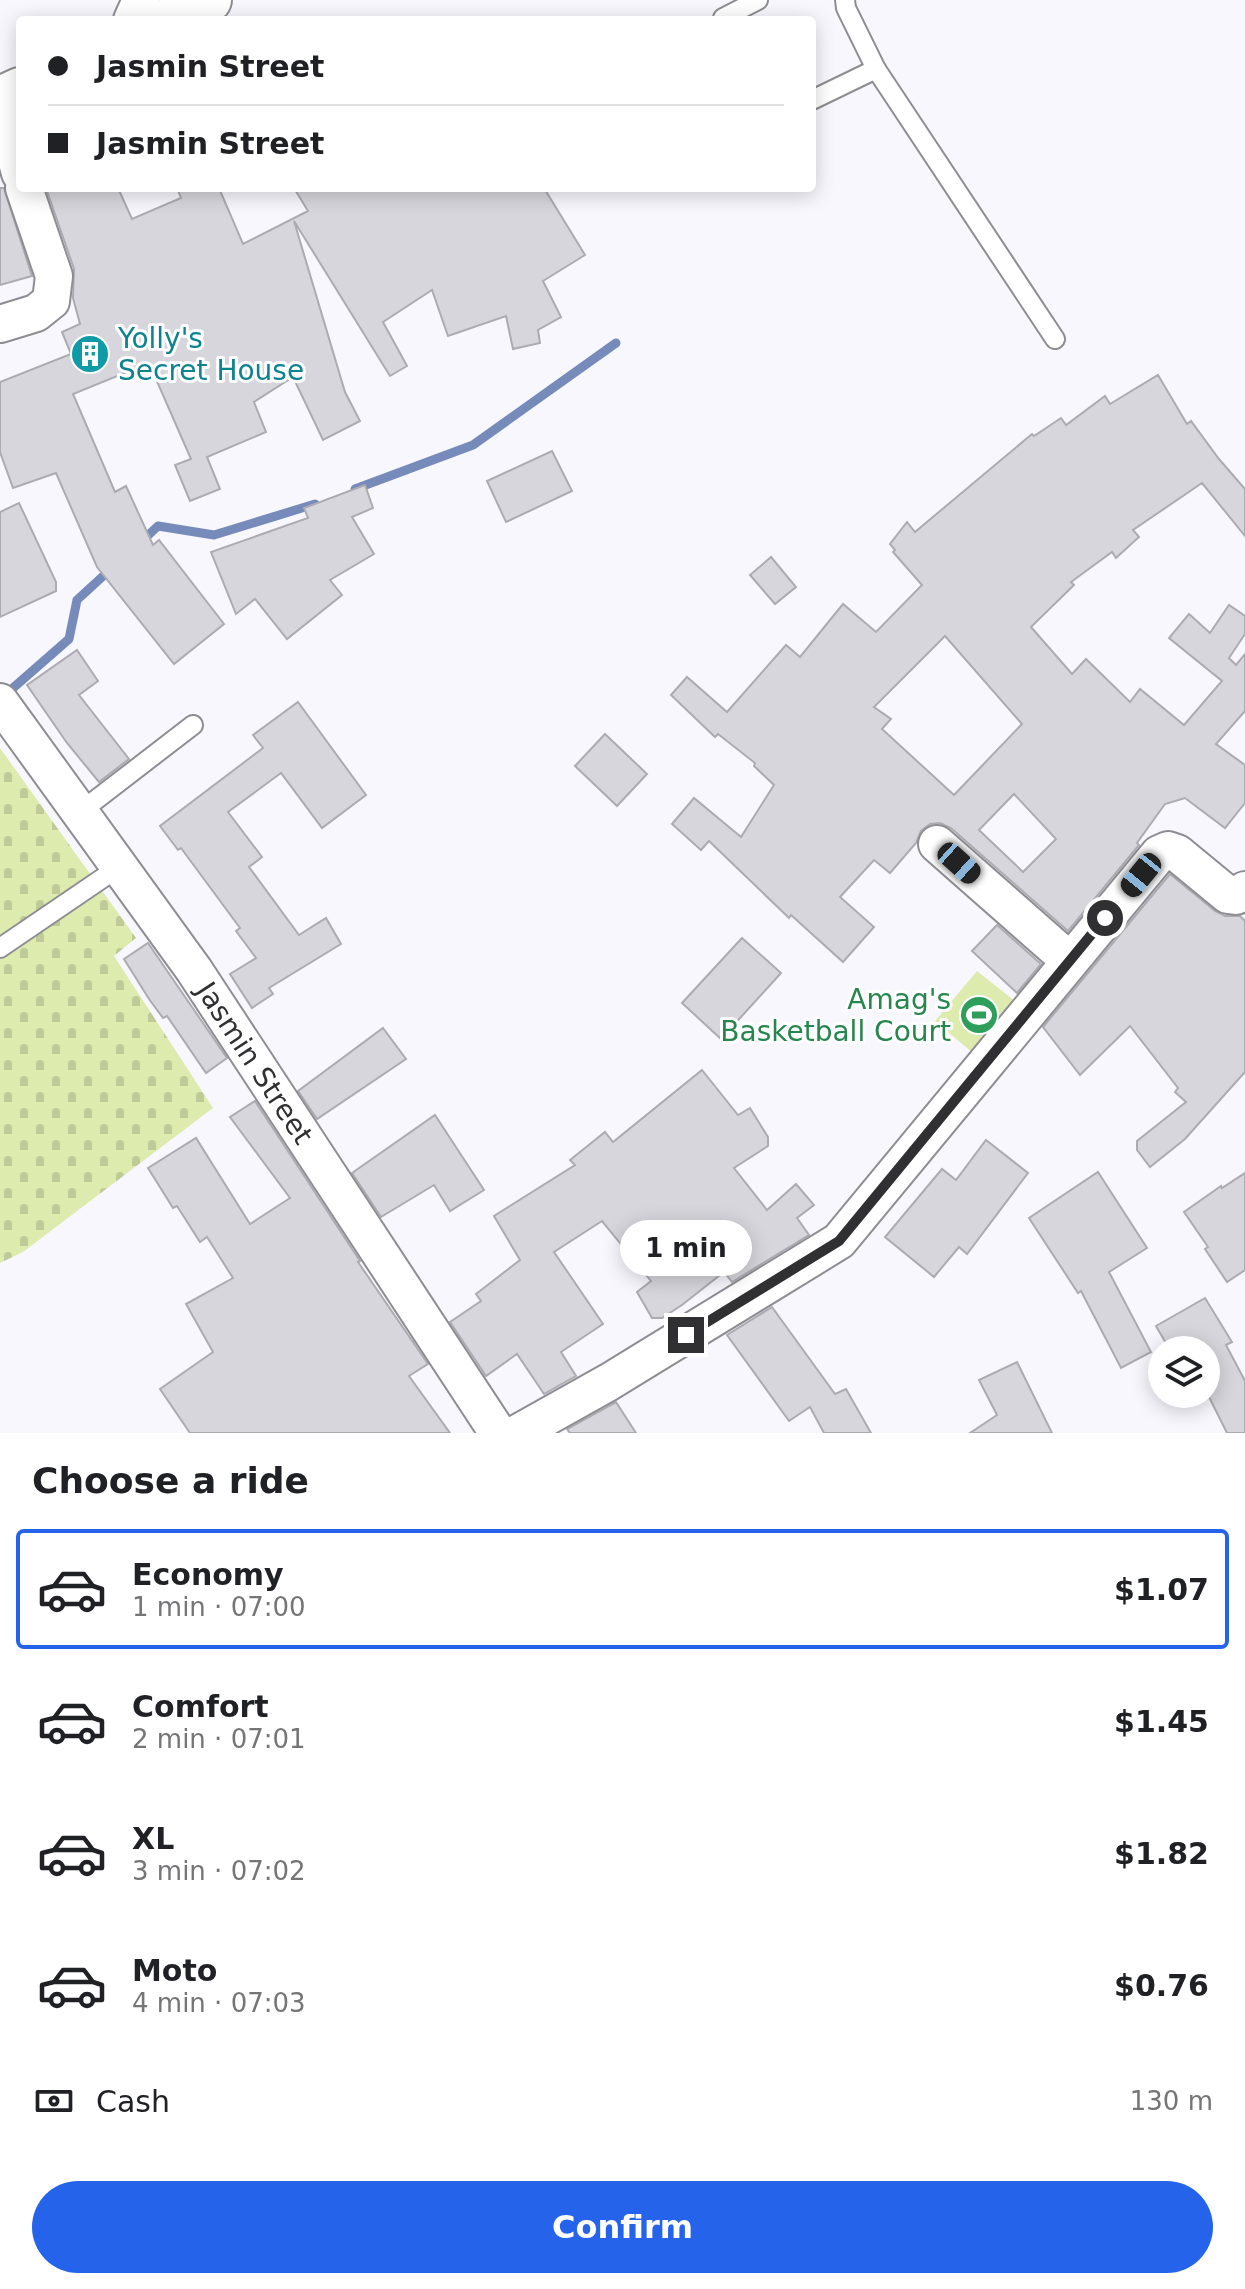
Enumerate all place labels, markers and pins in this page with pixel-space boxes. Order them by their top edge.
place label: Yolly's Secret House [117,322,304,387]
building icon: Yolly's Secret House [69,333,111,375]
place label: Amag's Basketball Court [720,983,951,1048]
sports icon: Amag's Basketball Court [958,994,1000,1036]

